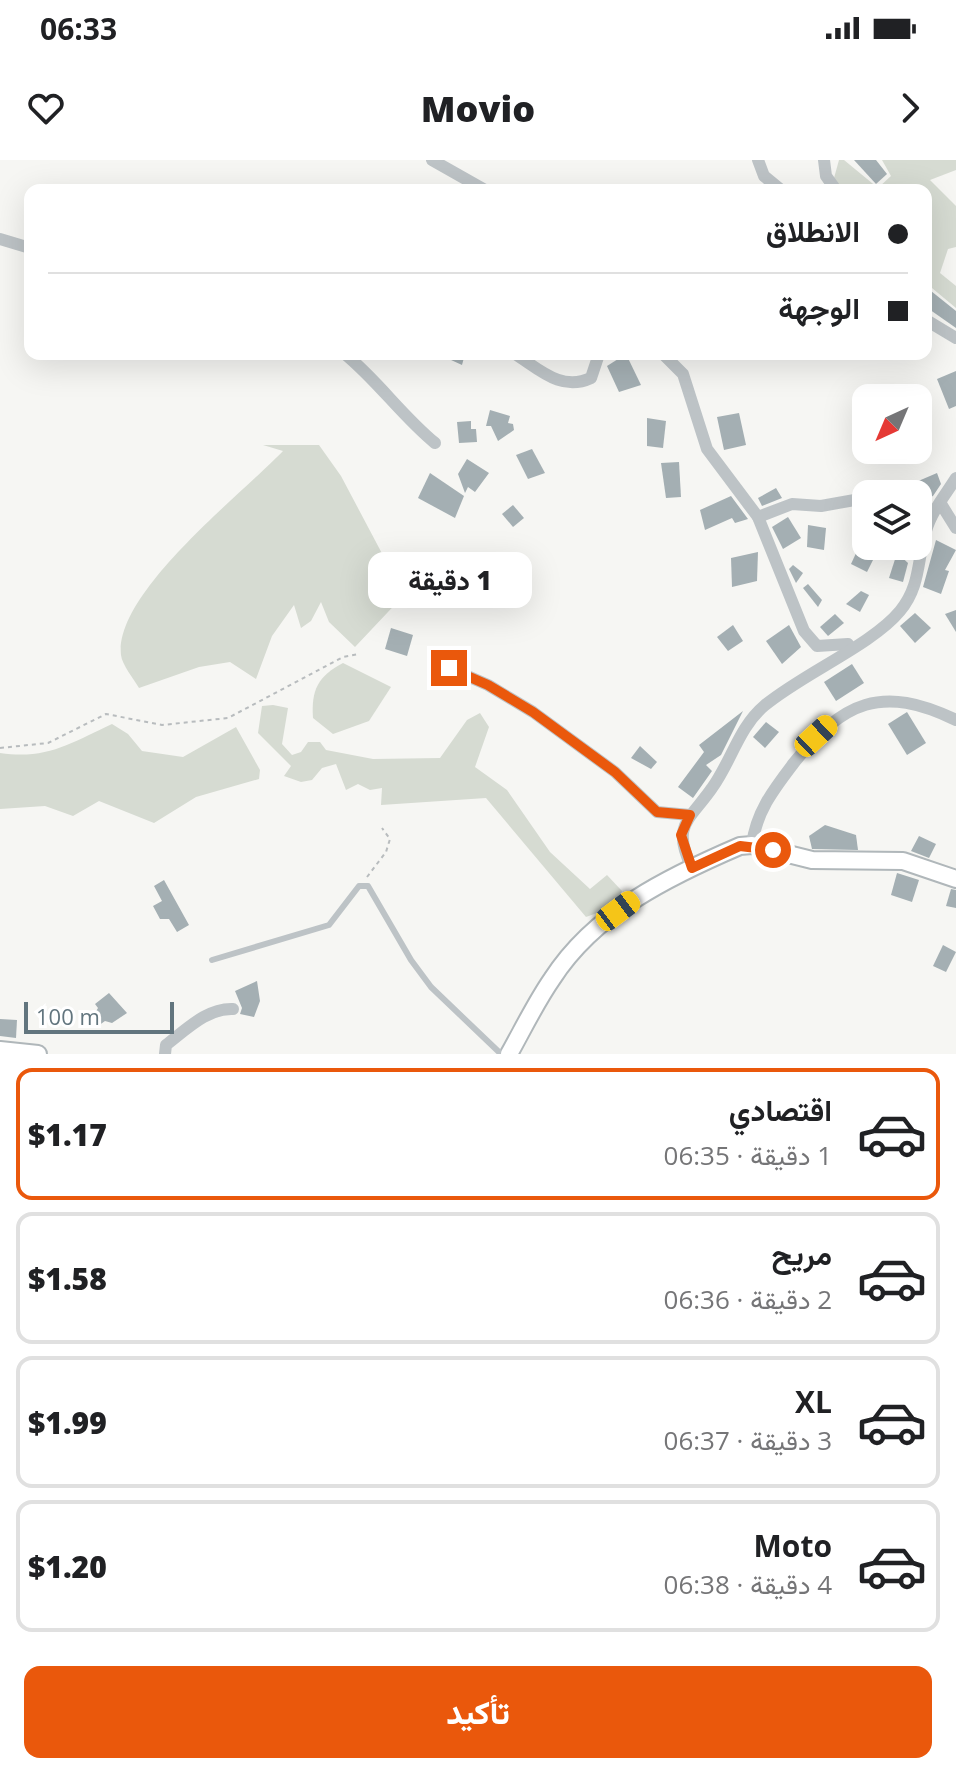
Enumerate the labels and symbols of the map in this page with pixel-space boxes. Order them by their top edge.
north arrow [852,384,932,464]
callout: 1 دقيقة [367,552,531,608]
route end [431,650,467,686]
car [790,711,842,761]
route start [755,832,791,868]
car [592,887,644,935]
scale bar [24,998,174,1034]

